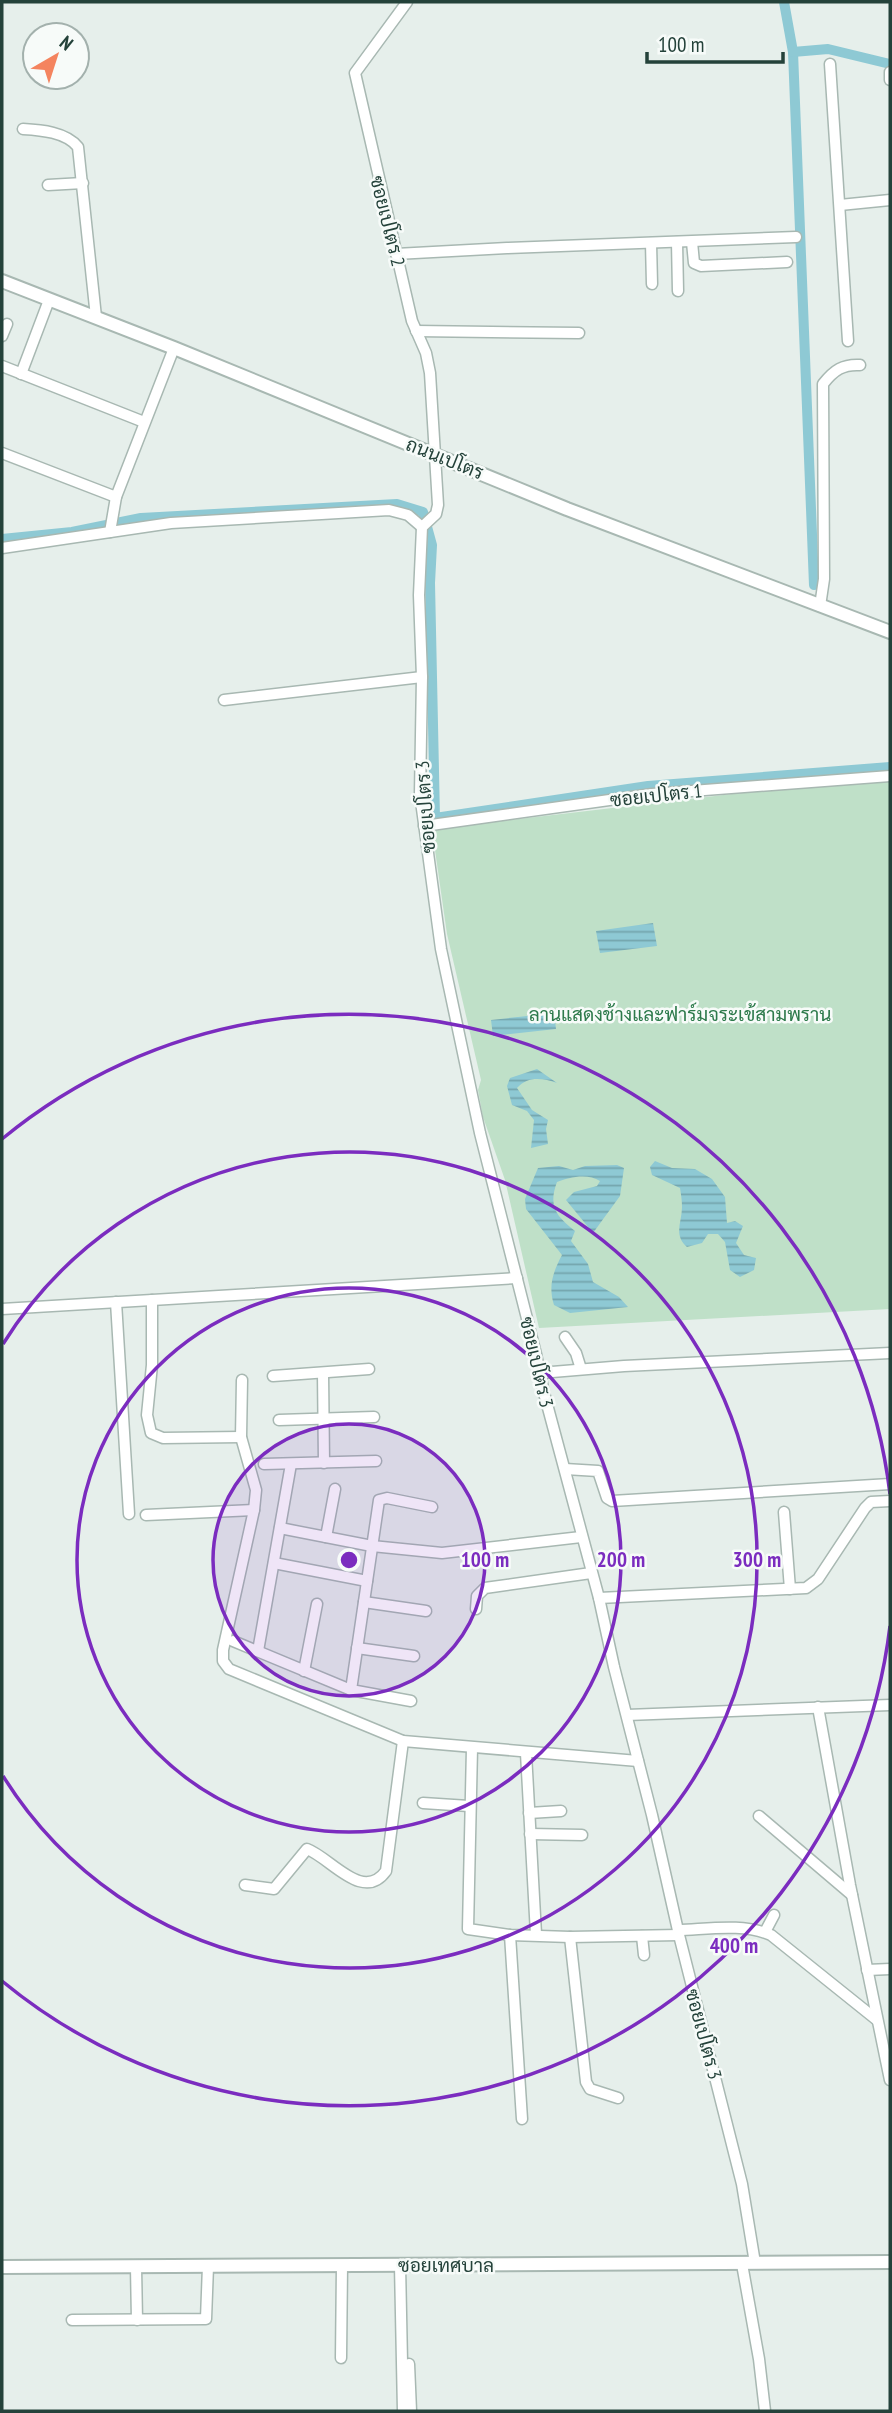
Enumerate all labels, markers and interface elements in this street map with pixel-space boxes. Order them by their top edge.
north arrow [21,21,91,91]
scale bar [647,21,784,65]
text: N [55,30,78,55]
text: 100 m [658,31,704,58]
street label: ซอยเปโตร 2 [365,173,411,269]
street label: ถนนเปโตร [403,432,487,484]
street label: ซอยเปโตร 3 [410,760,440,854]
street label: ซอยเปโตร 1 [609,778,703,812]
park label: ลานแสดงช้างและฟาร์มจระเข้สามพราน [529,1002,831,1026]
street label: ซอยเปโตร 3 [515,1314,559,1410]
text: 100 m [461,1546,509,1573]
text: 200 m [597,1546,645,1573]
text: 300 m [733,1546,781,1573]
centre of rings [337,1548,361,1572]
text: 400 m [710,1932,758,1959]
street label: ซอยเปโตร 3 [680,1986,728,2082]
street label: ซอยเทศบาล [398,2253,494,2277]

